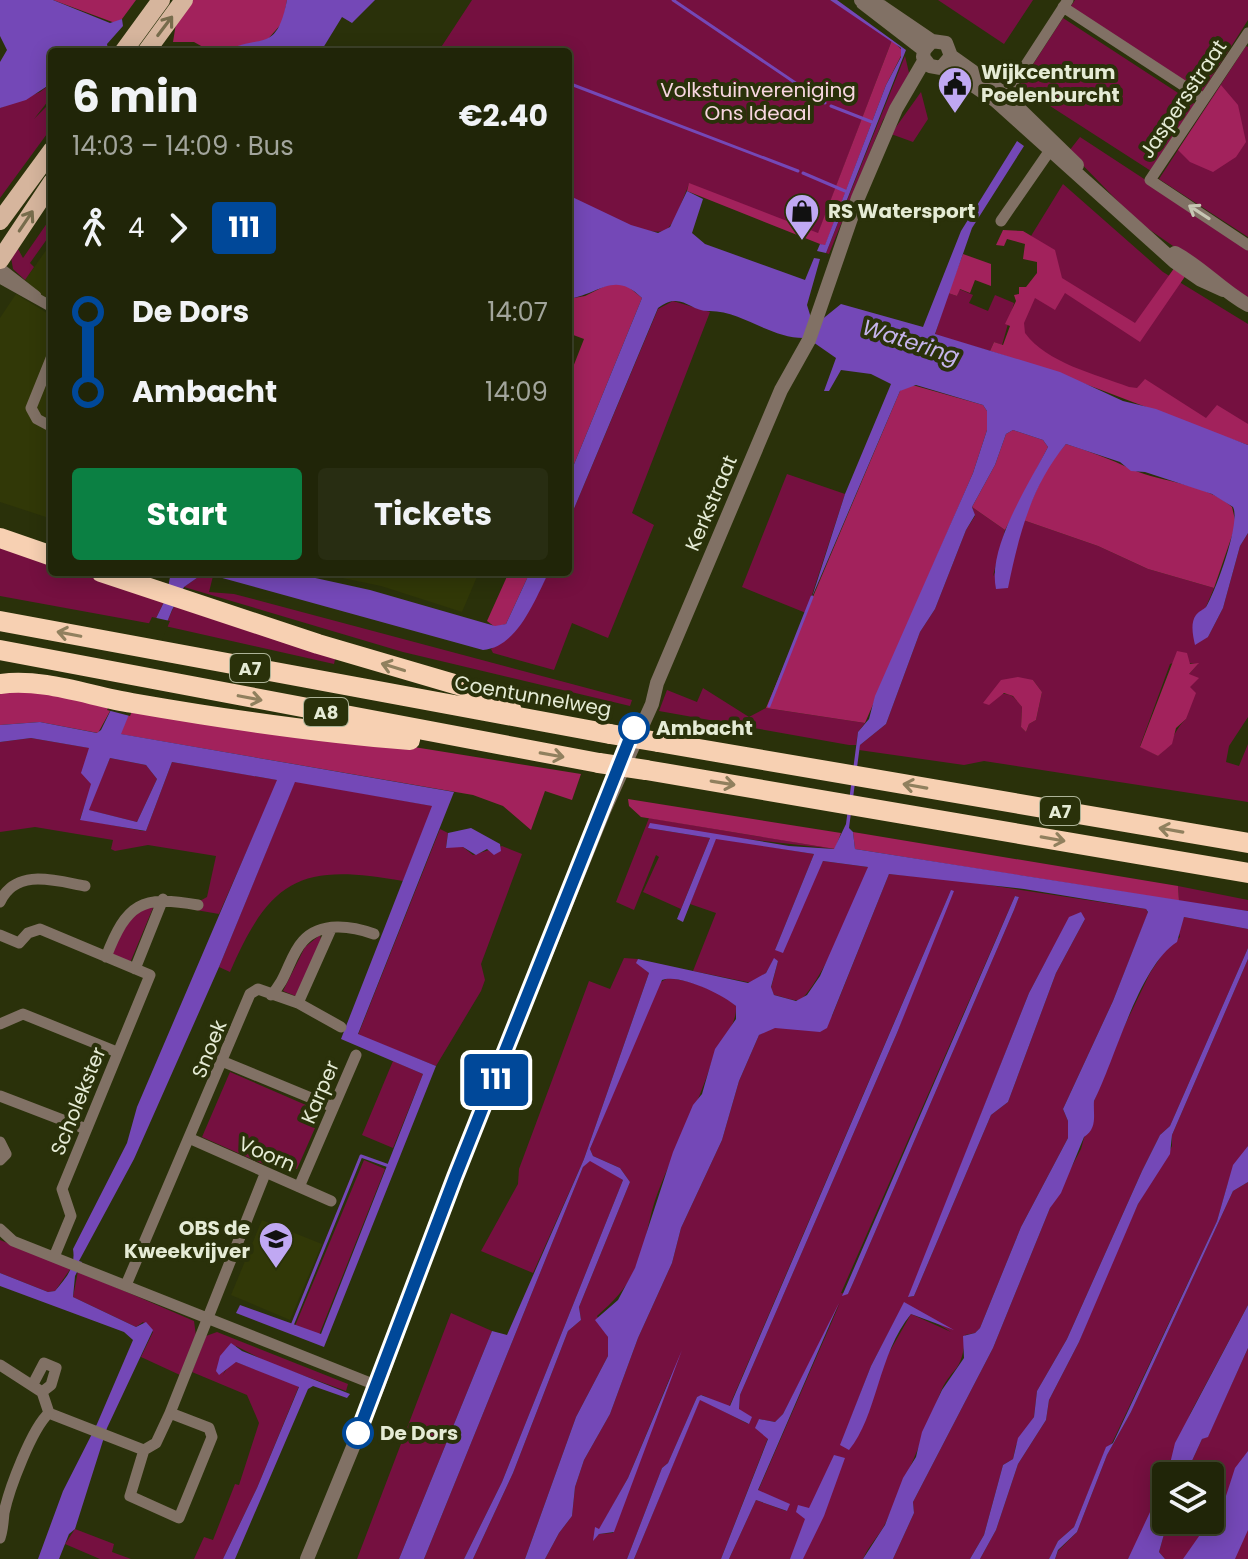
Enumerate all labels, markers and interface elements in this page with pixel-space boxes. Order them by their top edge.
one-way arrow [156,16,173,37]
street label: Jaspersstraat [1133,34,1233,164]
place label: Wijkcentrum Poelenburcht [981,58,1120,109]
public building icon: Wijkcentrum Poelenburcht [936,65,974,115]
text: 6 min [72,66,199,127]
park label: Volkstuinvereniging Ons Ideaal [660,76,856,127]
text: €2.40 [459,94,548,137]
text: 14:03 – 14:09 · Bus [72,128,294,164]
shop icon: RS Watersport [783,192,821,242]
place label: RS Watersport [828,197,975,225]
one-way arrow [1188,204,1211,220]
icon: walk [72,206,116,250]
icon: forward [156,206,200,250]
text: 111 [228,208,260,247]
one-way arrow [17,210,34,232]
text: 4 [128,210,144,246]
text: De Dors [132,290,249,333]
text: 14:07 [487,294,548,330]
water label: Watering [858,312,964,372]
text: Ambacht [132,370,277,413]
text: 14:09 [485,374,548,410]
street label: Kerkstraat [678,451,744,555]
button: Start [72,468,302,560]
button: Tickets [318,468,548,560]
one-way arrow [56,625,82,640]
road number: A7 [230,654,270,682]
one-way arrow [381,659,406,673]
street label: Coentunnelweg [452,668,614,724]
one-way arrow [237,691,262,706]
road number: A8 [304,698,348,726]
marker: Ambacht [619,713,649,743]
place label: Ambacht [656,714,753,742]
one-way arrow [539,748,565,763]
one-way arrow [710,776,735,791]
one-way arrow [903,778,928,793]
road number: A7 [1040,797,1080,825]
one-way arrow [1159,821,1184,836]
one-way arrow [1040,833,1066,848]
street label: Snoek [185,1015,233,1082]
street label: Scholekster [44,1043,112,1159]
line badge: 111 [450,1054,542,1106]
street label: Karper [294,1056,346,1128]
text: 111 [480,1060,512,1099]
street label: Voorn [234,1130,300,1178]
place label: OBS de Kweekvijver [124,1214,250,1265]
school or university icon: OBS de Kweekvijver [257,1220,295,1270]
marker: De Dors [343,1418,373,1448]
place label: De Dors [380,1419,458,1447]
map controls [1152,1462,1224,1534]
button: layers [1152,1462,1224,1534]

